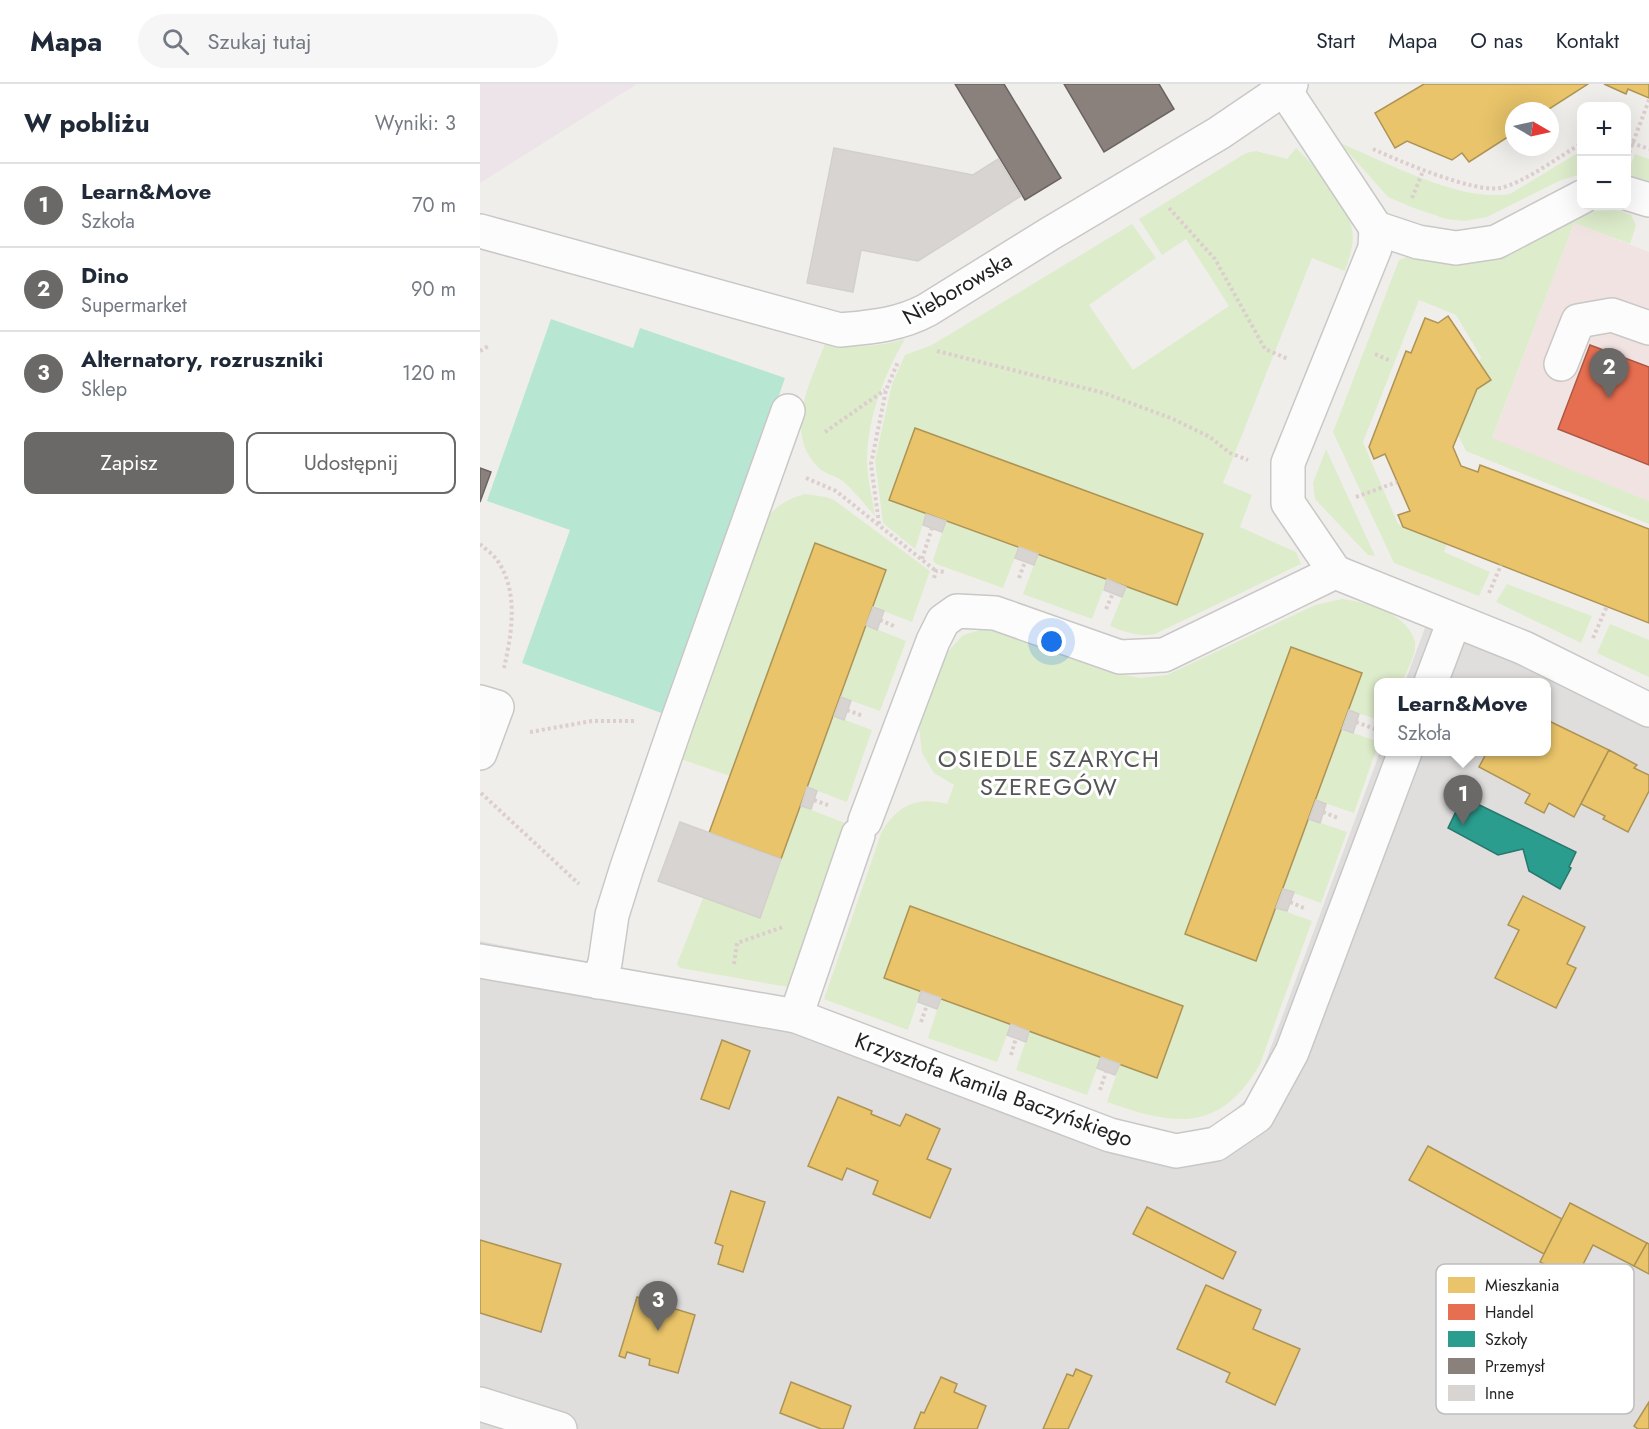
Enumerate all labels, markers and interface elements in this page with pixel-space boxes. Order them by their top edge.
search box [138,14,558,68]
text: Mapa [30,21,102,62]
icon: search [159,25,192,58]
text: Szukaj tutaj [207,25,311,57]
text: Start [1316,26,1355,56]
text: Mapa [1388,26,1437,56]
text: O nas [1470,26,1523,56]
text: Kontakt [1556,26,1619,56]
north arrow [1505,102,1559,156]
map controls [1577,102,1631,210]
button: + [1577,102,1631,156]
text: W pobliżu [24,104,150,142]
text: Wyniki: 3 [375,109,456,138]
button: − [1577,156,1631,210]
text: Learn&Move [81,175,211,207]
text: 1 [38,191,49,220]
text: 70 m [412,191,456,220]
text: Szkoła [81,207,135,236]
street label: Nieborowska [896,244,1018,332]
text: Dino [81,259,129,291]
text: 2 [37,275,50,304]
text: 90 m [411,275,456,304]
text: Supermarket [81,291,187,320]
text: Alternatory, rozruszniki [81,343,323,375]
pin: 2 [1590,348,1628,398]
text: 3 [37,359,50,388]
text: 120 m [402,359,456,388]
text: Sklep [81,375,127,404]
button: Zapisz [24,432,234,494]
button: Udostępnij [246,432,456,494]
your location [1037,627,1066,656]
popup [1374,678,1551,756]
text: Learn&Move [1397,687,1528,719]
text: Szkoła [1397,719,1451,748]
district label: OSIEDLE SZARYCH SZEREGÓW [938,741,1160,804]
pin: 1 [1444,776,1482,825]
street label: Krzysztofa Kamila Baczyńskiego [850,1024,1138,1154]
legend [1436,1264,1634,1414]
text: Mieszkania [1485,1274,1559,1297]
pin: 3 [638,1282,678,1331]
text: Handel [1485,1301,1534,1324]
text: Szkoły [1485,1328,1528,1351]
text: Przemysł [1485,1355,1546,1378]
text: Inne [1485,1382,1514,1405]

